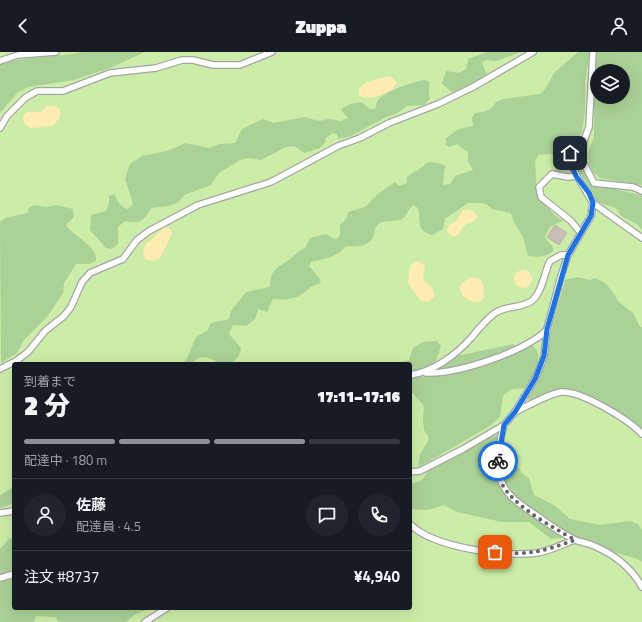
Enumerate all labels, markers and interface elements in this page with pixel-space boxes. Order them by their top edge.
text: Zuppa [295,13,347,40]
icon: back [12,15,34,37]
icon: person [608,15,630,37]
map controls [590,64,630,104]
button: layers [590,64,630,104]
pin [553,136,587,170]
icon: home [559,142,581,164]
text: 到着まで [24,371,76,391]
text: 17:11–17:16 [317,385,400,408]
text: 2 分 [24,386,70,425]
courier [478,441,518,481]
text: 配達中 · 180 m [24,450,107,470]
icon: bike [487,450,509,472]
text: 佐藤 [76,493,106,516]
button: person [24,494,66,536]
button: chat [306,494,348,536]
button: phone [358,494,400,536]
text: 配達員 · 4.5 [76,516,141,536]
pin [478,535,512,569]
icon: bag [484,541,506,563]
text: 注文 #8737 [24,565,99,588]
text: ¥4,940 [354,565,400,588]

